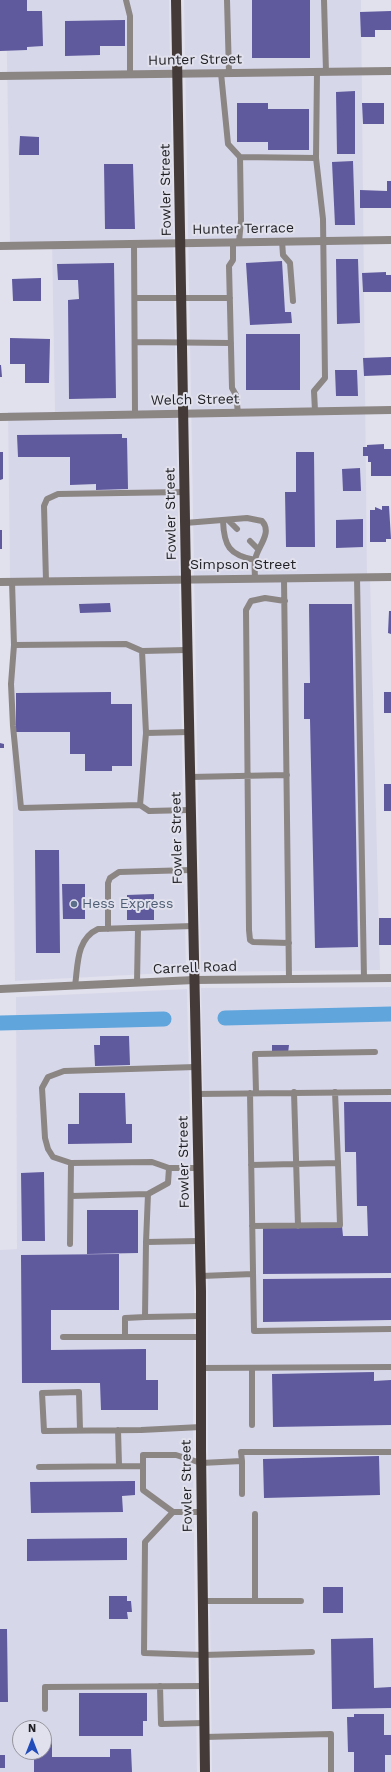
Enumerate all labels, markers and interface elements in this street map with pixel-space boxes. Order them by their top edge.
street label: Hunter Street [148,51,242,69]
street label: Fowler Street [157,144,175,236]
street label: Hunter Terrace [192,220,294,238]
street label: Welch Street [150,391,240,409]
street label: Fowler Street [162,468,180,560]
street label: Simpson Street [190,557,296,573]
street label: Fowler Street [168,792,186,884]
place label: Hess Express [82,896,173,912]
marker: Hess Express [69,899,79,909]
street label: Carrell Road [153,958,237,978]
street label: Fowler Street [175,1116,193,1208]
street label: Fowler Street [178,1440,196,1532]
north arrow [12,1720,52,1760]
text: N [28,1722,36,1735]

